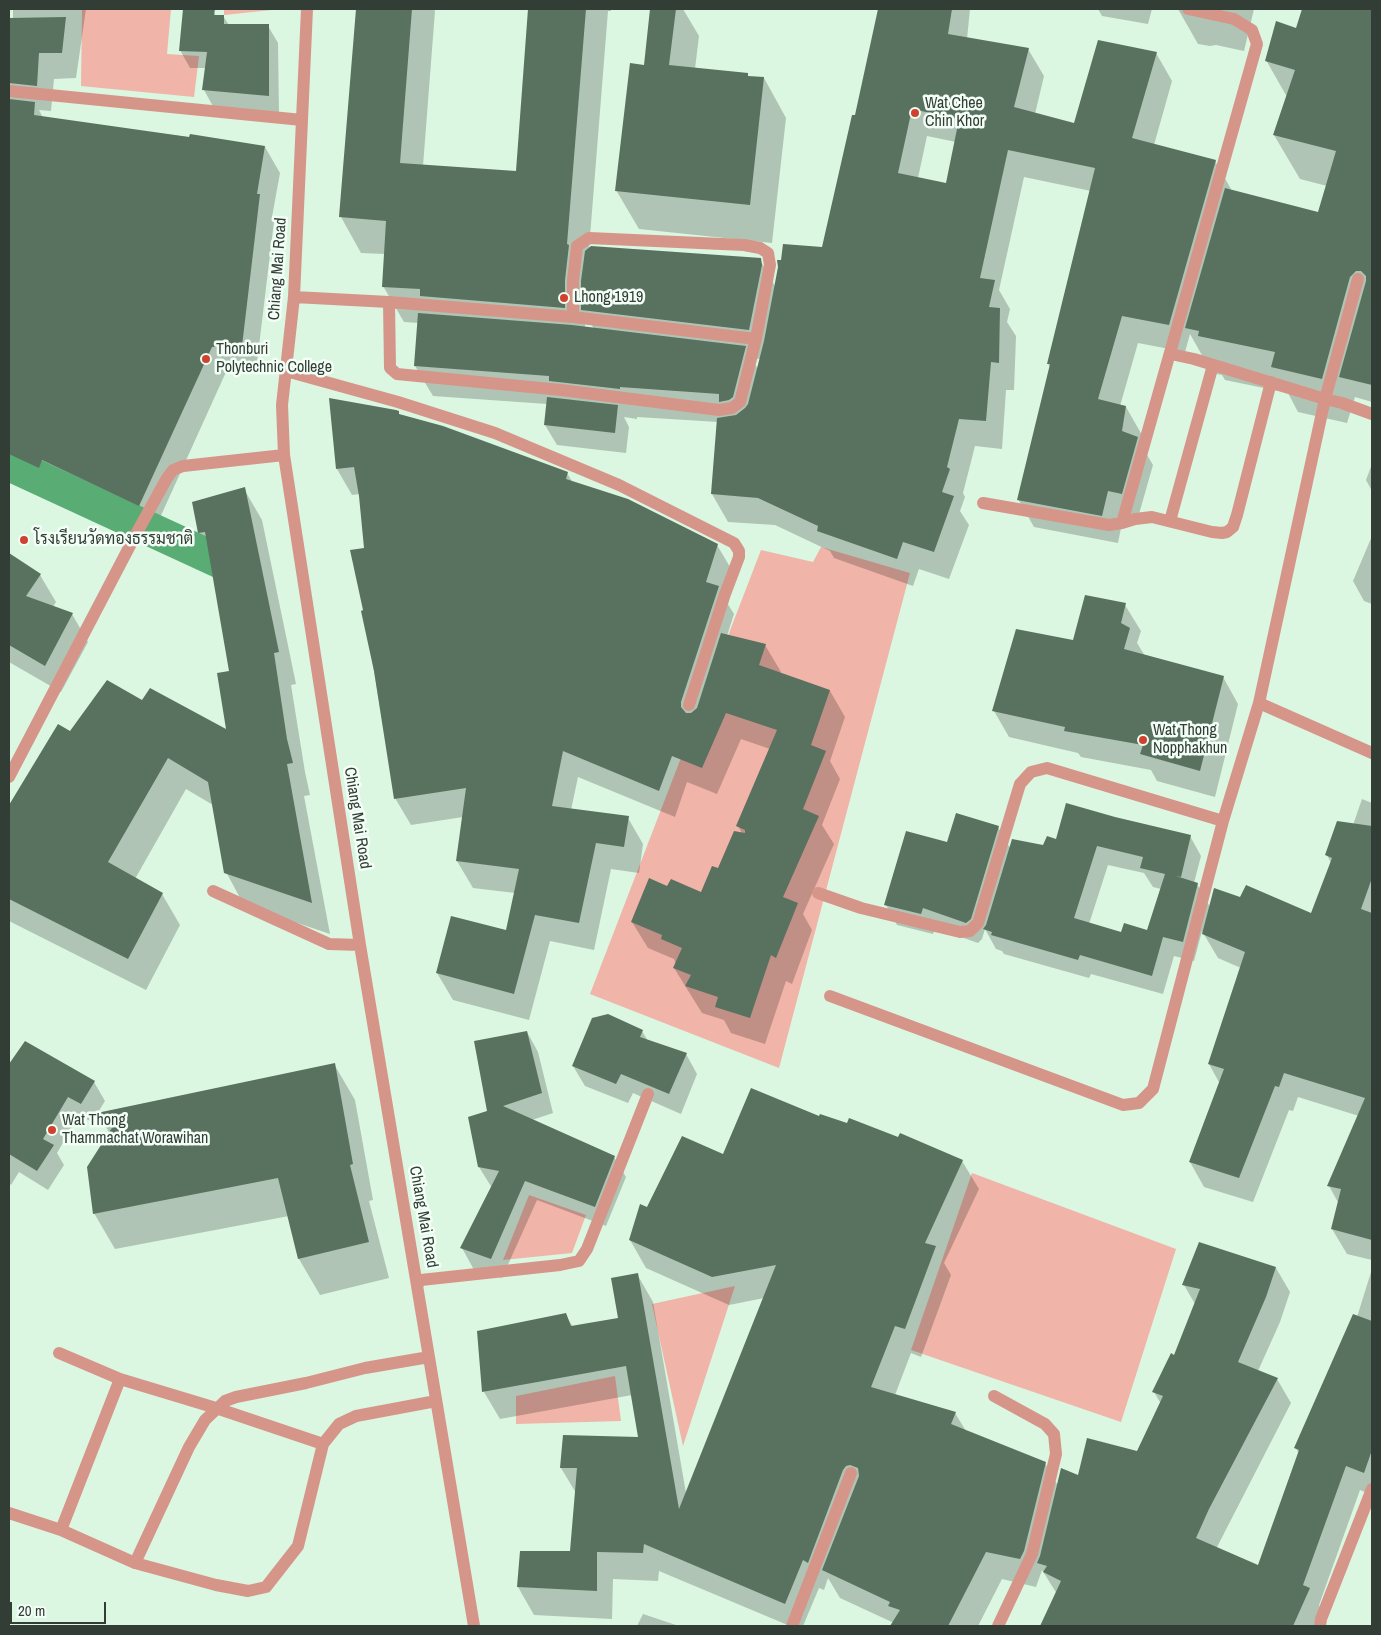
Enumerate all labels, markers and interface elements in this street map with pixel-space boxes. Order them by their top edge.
place label: Wat Chee Chin Khor [925,94,984,132]
marker: Wat Chee Chin Khor [909,107,921,119]
street label: Chiang Mai Road [265,217,291,321]
place label: Lhong 1919 [574,288,643,308]
marker: Lhong 1919 [558,292,570,304]
place label: Thonburi Polytechnic College [216,340,332,378]
marker: Thonburi Polytechnic College [200,353,212,365]
place label: โรงเรียนวัดทองธรรมชาติ [34,530,193,550]
marker: โรงเรียนวัดทองธรรมชาติ [18,534,30,546]
place label: Wat Thong Nopphakhun [1153,721,1227,759]
marker: Wat Thong Nopphakhun [1137,734,1149,746]
street label: Chiang Mai Road [339,766,375,870]
place label: Wat Thong Thammachat Worawihan [62,1111,208,1149]
marker: Wat Thong Thammachat Worawihan [46,1124,58,1136]
street label: Chiang Mai Road [405,1165,441,1269]
scale bar [12,1592,109,1624]
text: 20 m [18,1600,45,1621]

